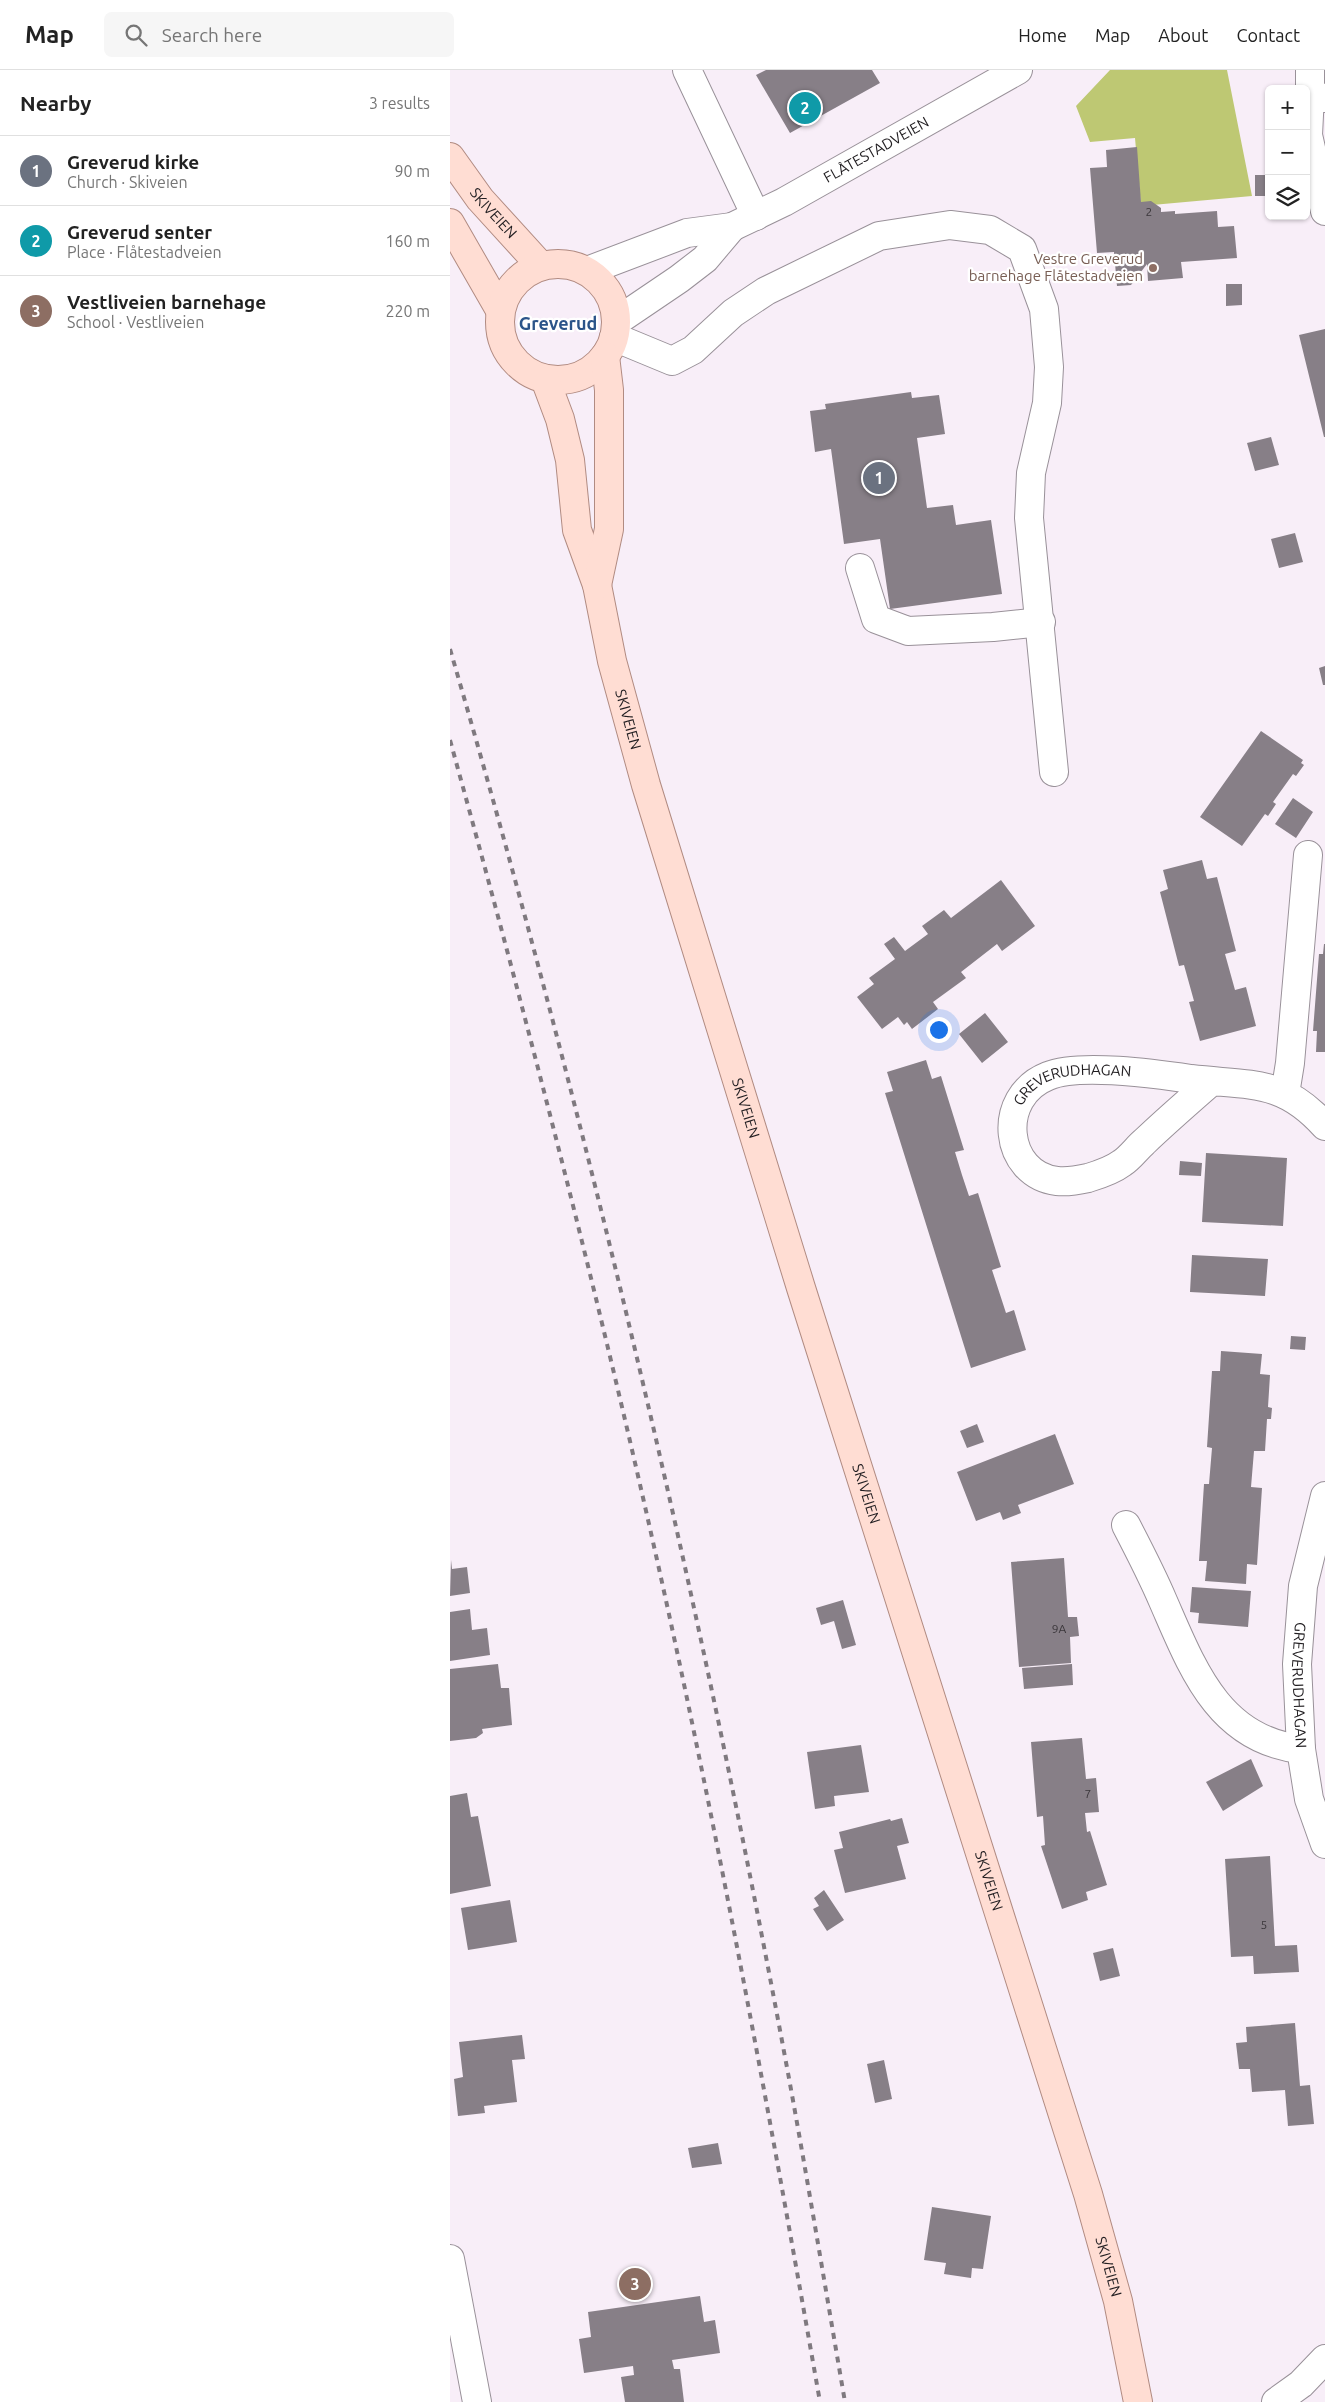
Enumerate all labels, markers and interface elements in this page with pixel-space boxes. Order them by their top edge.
search box [104,12,454,57]
text: Map [25,21,74,48]
icon: search [122,21,150,49]
text: Search here [162,24,262,46]
text: Home [1018,25,1067,45]
text: Map [1095,25,1130,45]
text: About [1158,25,1208,45]
text: Contact [1236,25,1300,45]
map controls [1265,85,1310,220]
button: + [1265,85,1310,130]
pin: 2 [789,89,821,127]
text: Nearby [20,91,91,115]
text: 3 results [369,94,430,112]
street label: FLÅTESTADVEIEN [820,113,932,186]
button: − [1265,130,1310,175]
text: Greverud kirke [67,151,199,173]
text: 1 [31,162,41,180]
text: 90 m [394,162,430,180]
text: Church · Skiveien [67,173,188,191]
button: layers [1265,175,1310,220]
street label: SKIVEIEN [467,184,521,242]
house number: 2 [1146,205,1152,218]
text: Greverud senter [67,221,212,243]
text: 2 [31,232,41,250]
text: 160 m [385,232,430,250]
text: Place · Flåtestadveien [67,243,222,261]
place label: Vestre Greverud barnehage Flåtestadveien [969,250,1143,284]
marker: Vestre Greverud barnehage Flåtestadveien [1147,262,1159,274]
text: Vestliveien barnehage [67,291,266,313]
text: 3 [31,302,41,320]
text: 220 m [385,302,430,320]
text: School · Vestliveien [67,313,204,331]
district label: Greverud [519,313,597,333]
pin: 1 [863,459,895,497]
street label: SKIVEIEN [612,687,645,751]
your location [926,1017,952,1043]
street label: GREVERUDHAGAN [1010,1061,1132,1108]
street label: SKIVEIEN [729,1076,763,1140]
street label: SKIVEIEN [849,1462,884,1526]
street label: GREVERUDHAGAN [1289,1621,1310,1749]
house number: 9A [1052,1622,1066,1635]
house number: 7 [1085,1787,1091,1800]
street label: SKIVEIEN [972,1849,1007,1913]
house number: 5 [1261,1918,1267,1931]
street label: SKIVEIEN [1092,2234,1125,2299]
pin: 3 [619,2265,651,2303]

